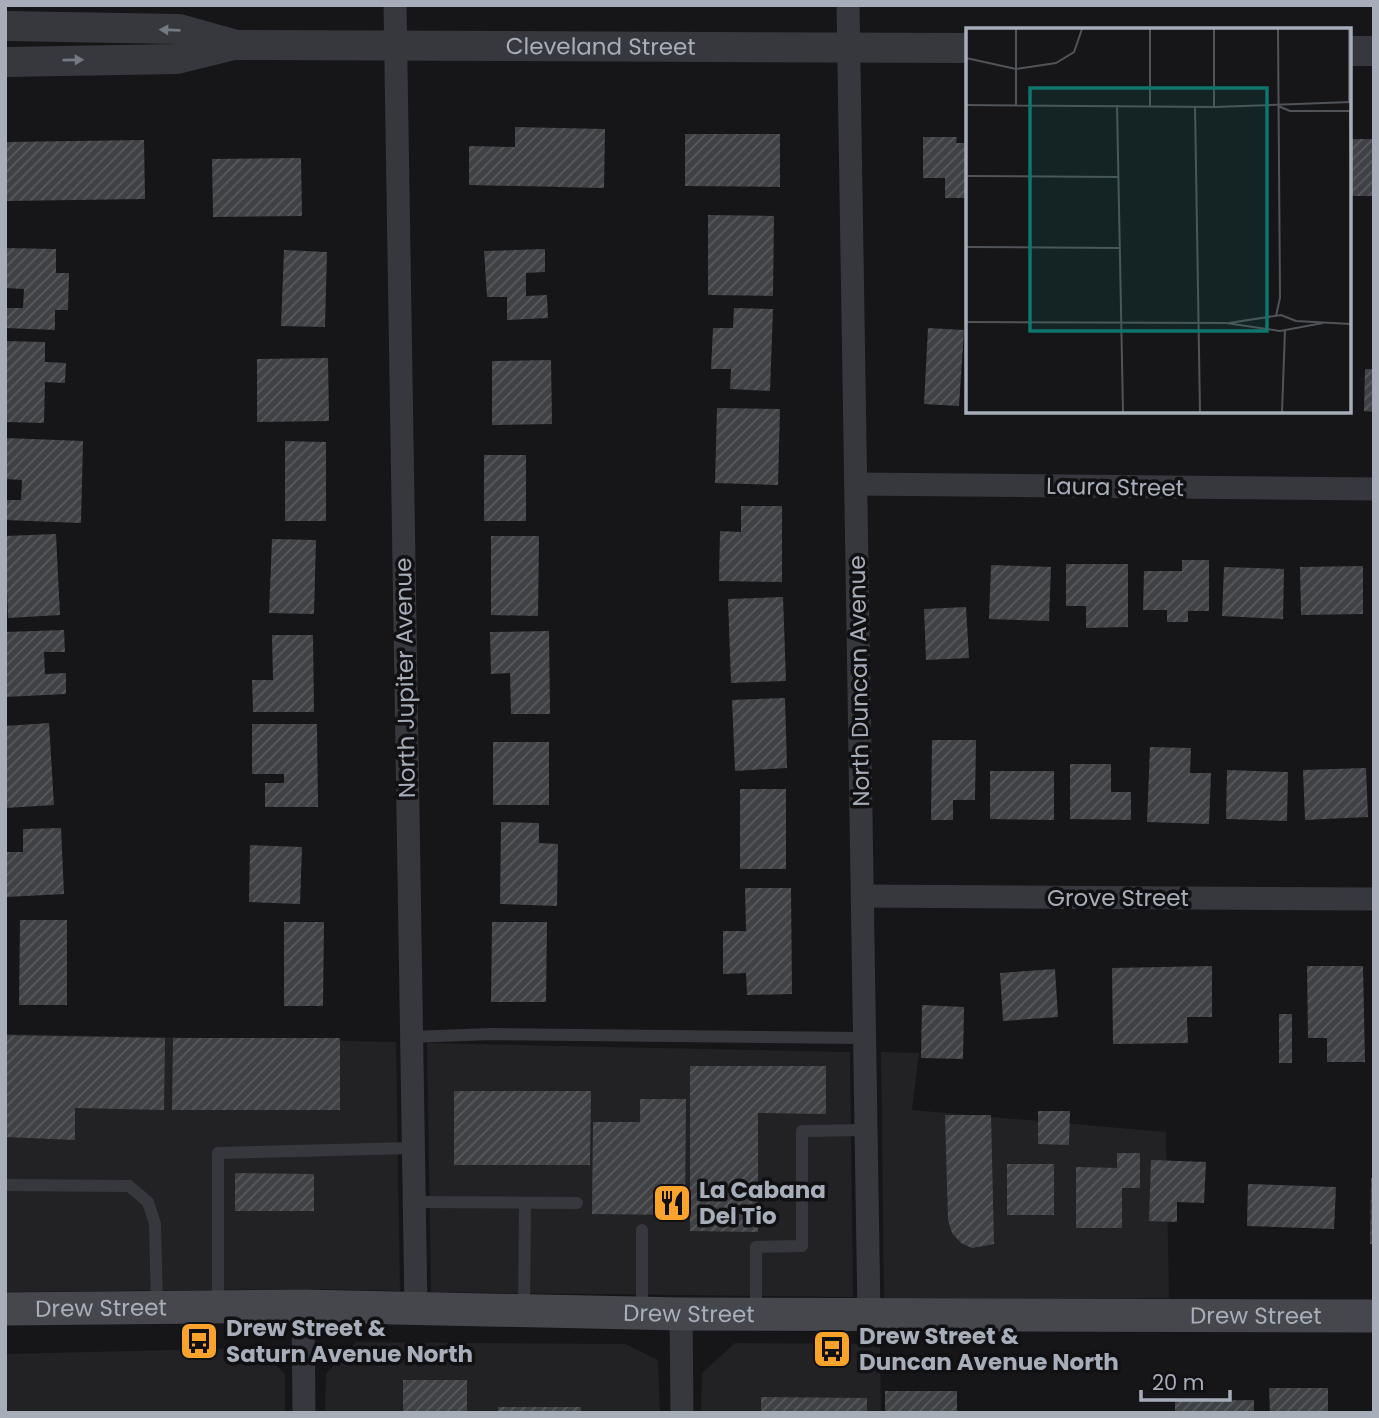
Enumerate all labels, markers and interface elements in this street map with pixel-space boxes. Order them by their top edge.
one-way arrow [158,24,180,35]
inset map [966,28,1351,413]
street label: Cleveland Street [506,30,696,63]
one-way arrow [63,54,85,66]
street label: Laura Street [1046,470,1184,504]
street label: North Duncan Avenue [841,555,877,807]
street label: North Jupiter Avenue [387,557,423,799]
street label: Grove Street [1047,882,1189,914]
place label: La Cabana Del Tio [699,1174,826,1232]
restaurant icon: La Cabana Del Tio [651,1182,693,1224]
street label: Drew Street [35,1291,167,1325]
street label: Drew Street [623,1297,755,1330]
street label: Drew Street [1190,1299,1322,1332]
place label: Drew Street & Saturn Avenue North [226,1312,473,1370]
bus stop icon: Drew Street & Saturn Avenue North [178,1320,220,1362]
place label: Drew Street & Duncan Avenue North [859,1320,1119,1378]
bus stop icon: Drew Street & Duncan Avenue North [811,1328,853,1370]
scale bar [1141,1358,1230,1402]
text: 20 m [1152,1368,1205,1397]

